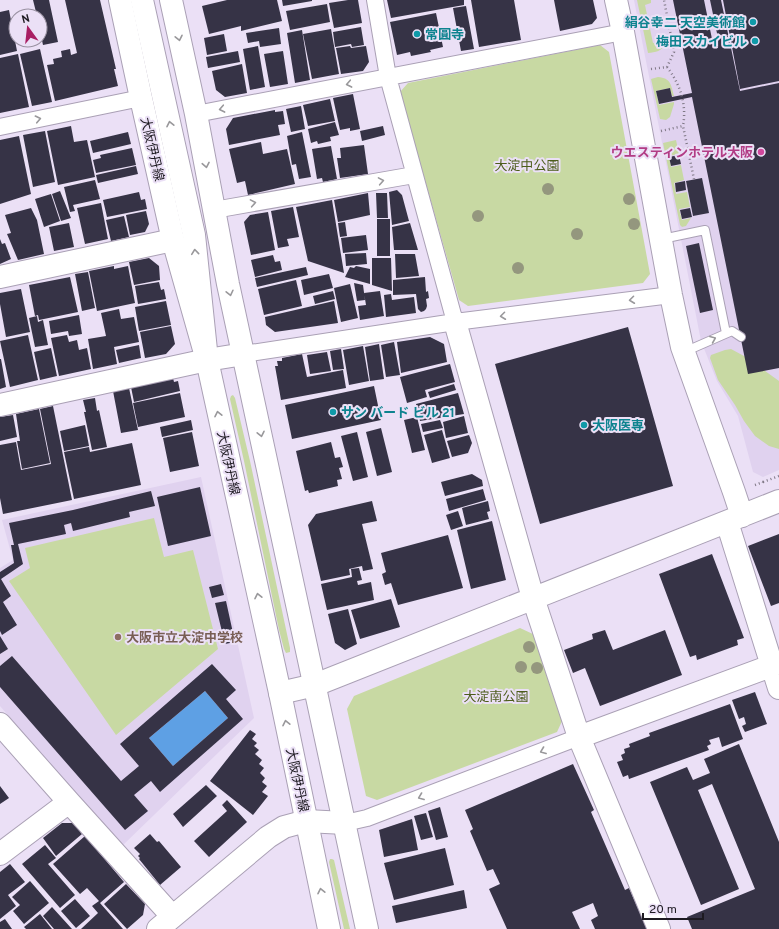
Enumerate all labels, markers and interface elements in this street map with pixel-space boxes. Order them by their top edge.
north arrow [8,8,48,48]
text: N [20,12,31,27]
place label: 絹谷幸二 天空美術館 [625,15,745,32]
marker: 絹谷幸二 天空美術館 [748,17,758,27]
place label: 常圓寺 [425,28,464,44]
marker: 常圓寺 [412,29,422,39]
place label: 梅田スカイビル [656,34,747,51]
one-way arrow [175,35,183,41]
marker: 梅田スカイビル [750,36,760,46]
one-way arrow [346,79,352,88]
one-way arrow [219,104,225,113]
one-way arrow [35,116,41,124]
street label: 大阪伊丹線 [136,116,167,183]
one-way arrow [166,121,174,128]
place label: ウエスティンホテル大阪 [611,145,753,162]
marker: ウエスティンホテル大阪 [756,147,766,157]
park label: 大淀中公園 [494,159,560,175]
one-way arrow [201,162,209,169]
one-way arrow [378,177,384,185]
one-way arrow [250,199,256,208]
one-way arrow [191,249,200,255]
one-way arrow [226,290,234,296]
one-way arrow [629,295,635,304]
one-way arrow [500,311,507,320]
one-way arrow [709,336,716,344]
place label: サン バード ビル 21 [341,405,455,422]
marker: サン バード ビル 21 [328,407,338,417]
one-way arrow [215,411,223,417]
place label: 大阪医専 [592,418,644,435]
marker: 大阪医専 [579,420,589,430]
street label: 大阪伊丹線 [212,430,243,497]
one-way arrow [256,431,264,437]
one-way arrow [255,592,263,599]
place label: 大阪市立大淀中学校 [126,630,243,647]
marker: 大阪市立大淀中学校 [113,632,123,642]
park label: 大淀南公園 [463,690,529,706]
one-way arrow [282,719,290,726]
one-way arrow [539,746,546,754]
street label: 大阪伊丹線 [281,747,312,814]
one-way arrow [418,793,425,801]
one-way arrow [318,888,326,894]
scale bar [643,895,703,921]
text: 20 m [649,902,677,918]

